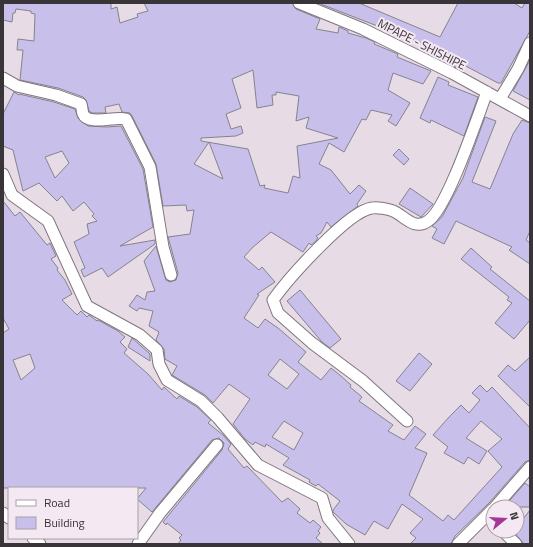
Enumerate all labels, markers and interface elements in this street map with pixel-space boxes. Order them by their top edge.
street label: MPAPE - SHISHIPE [374,13,470,75]
legend [8,487,138,539]
text: Road [44,493,70,512]
north arrow [485,499,525,539]
text: N [506,510,523,522]
text: Building [44,513,85,532]

